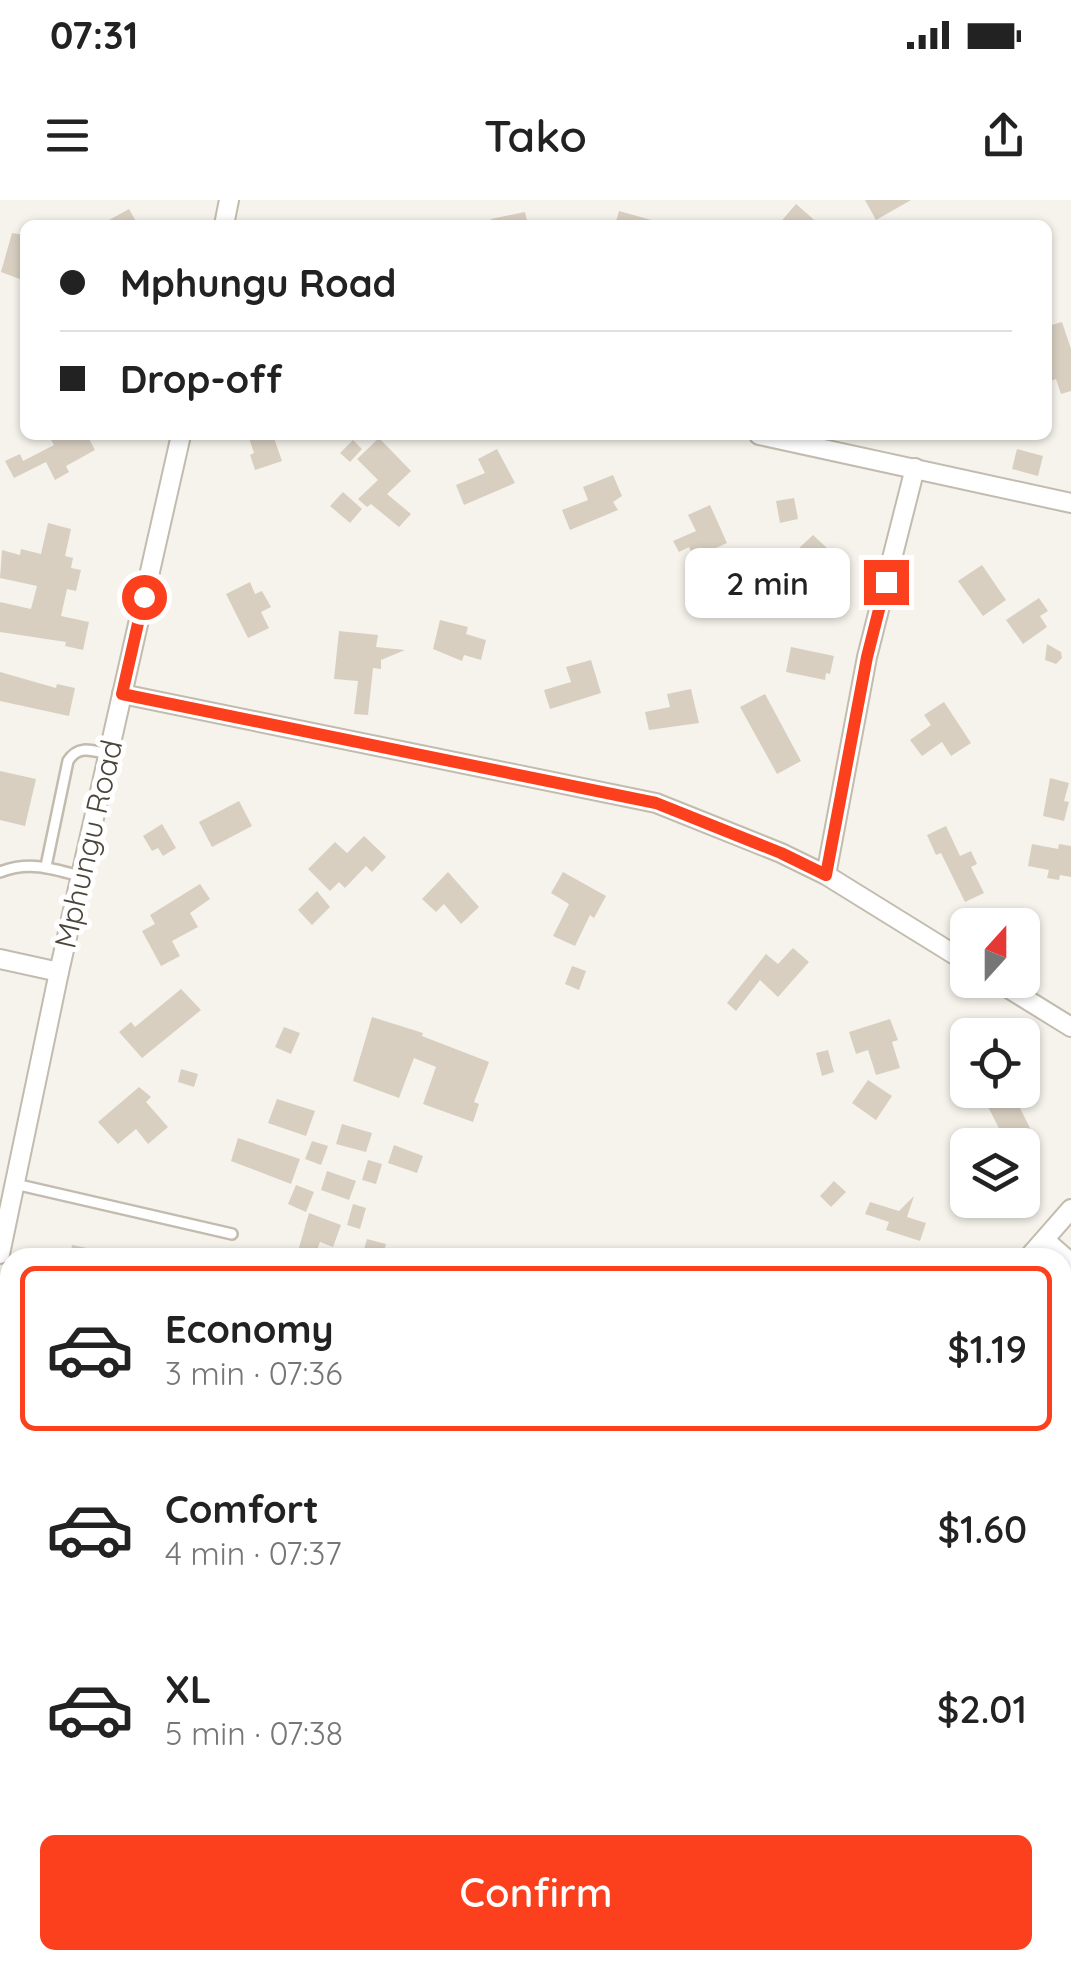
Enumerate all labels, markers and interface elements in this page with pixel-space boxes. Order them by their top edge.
text: 07:31 [50,11,138,59]
text: Tako [484,107,587,163]
icon: menu [40,108,95,163]
icon: share [976,108,1031,163]
text: Mphungu Road [120,259,396,307]
text: Drop-off [120,355,282,403]
callout: 2 min [686,547,851,617]
route end [864,560,909,605]
text: 2 min [726,563,809,603]
route start [122,575,167,620]
street label: Mphungu Road [46,736,130,952]
north arrow [950,908,1040,998]
map controls [950,908,1040,1218]
button: locate [950,1018,1040,1108]
button: layers [950,1128,1040,1218]
icon: car [45,1304,135,1394]
text: Economy [165,1305,334,1353]
text: $1.19 [947,1325,1027,1373]
text: 3 min · 07:36 [165,1353,342,1393]
icon: car [45,1484,135,1574]
text: Comfort [165,1485,319,1533]
text: $1.60 [938,1505,1027,1553]
text: 4 min · 07:37 [165,1533,342,1573]
icon: car [45,1664,135,1754]
text: XL [165,1665,211,1713]
text: $2.01 [937,1685,1027,1733]
text: 5 min · 07:38 [165,1713,343,1753]
button: Confirm [40,1835,1032,1950]

